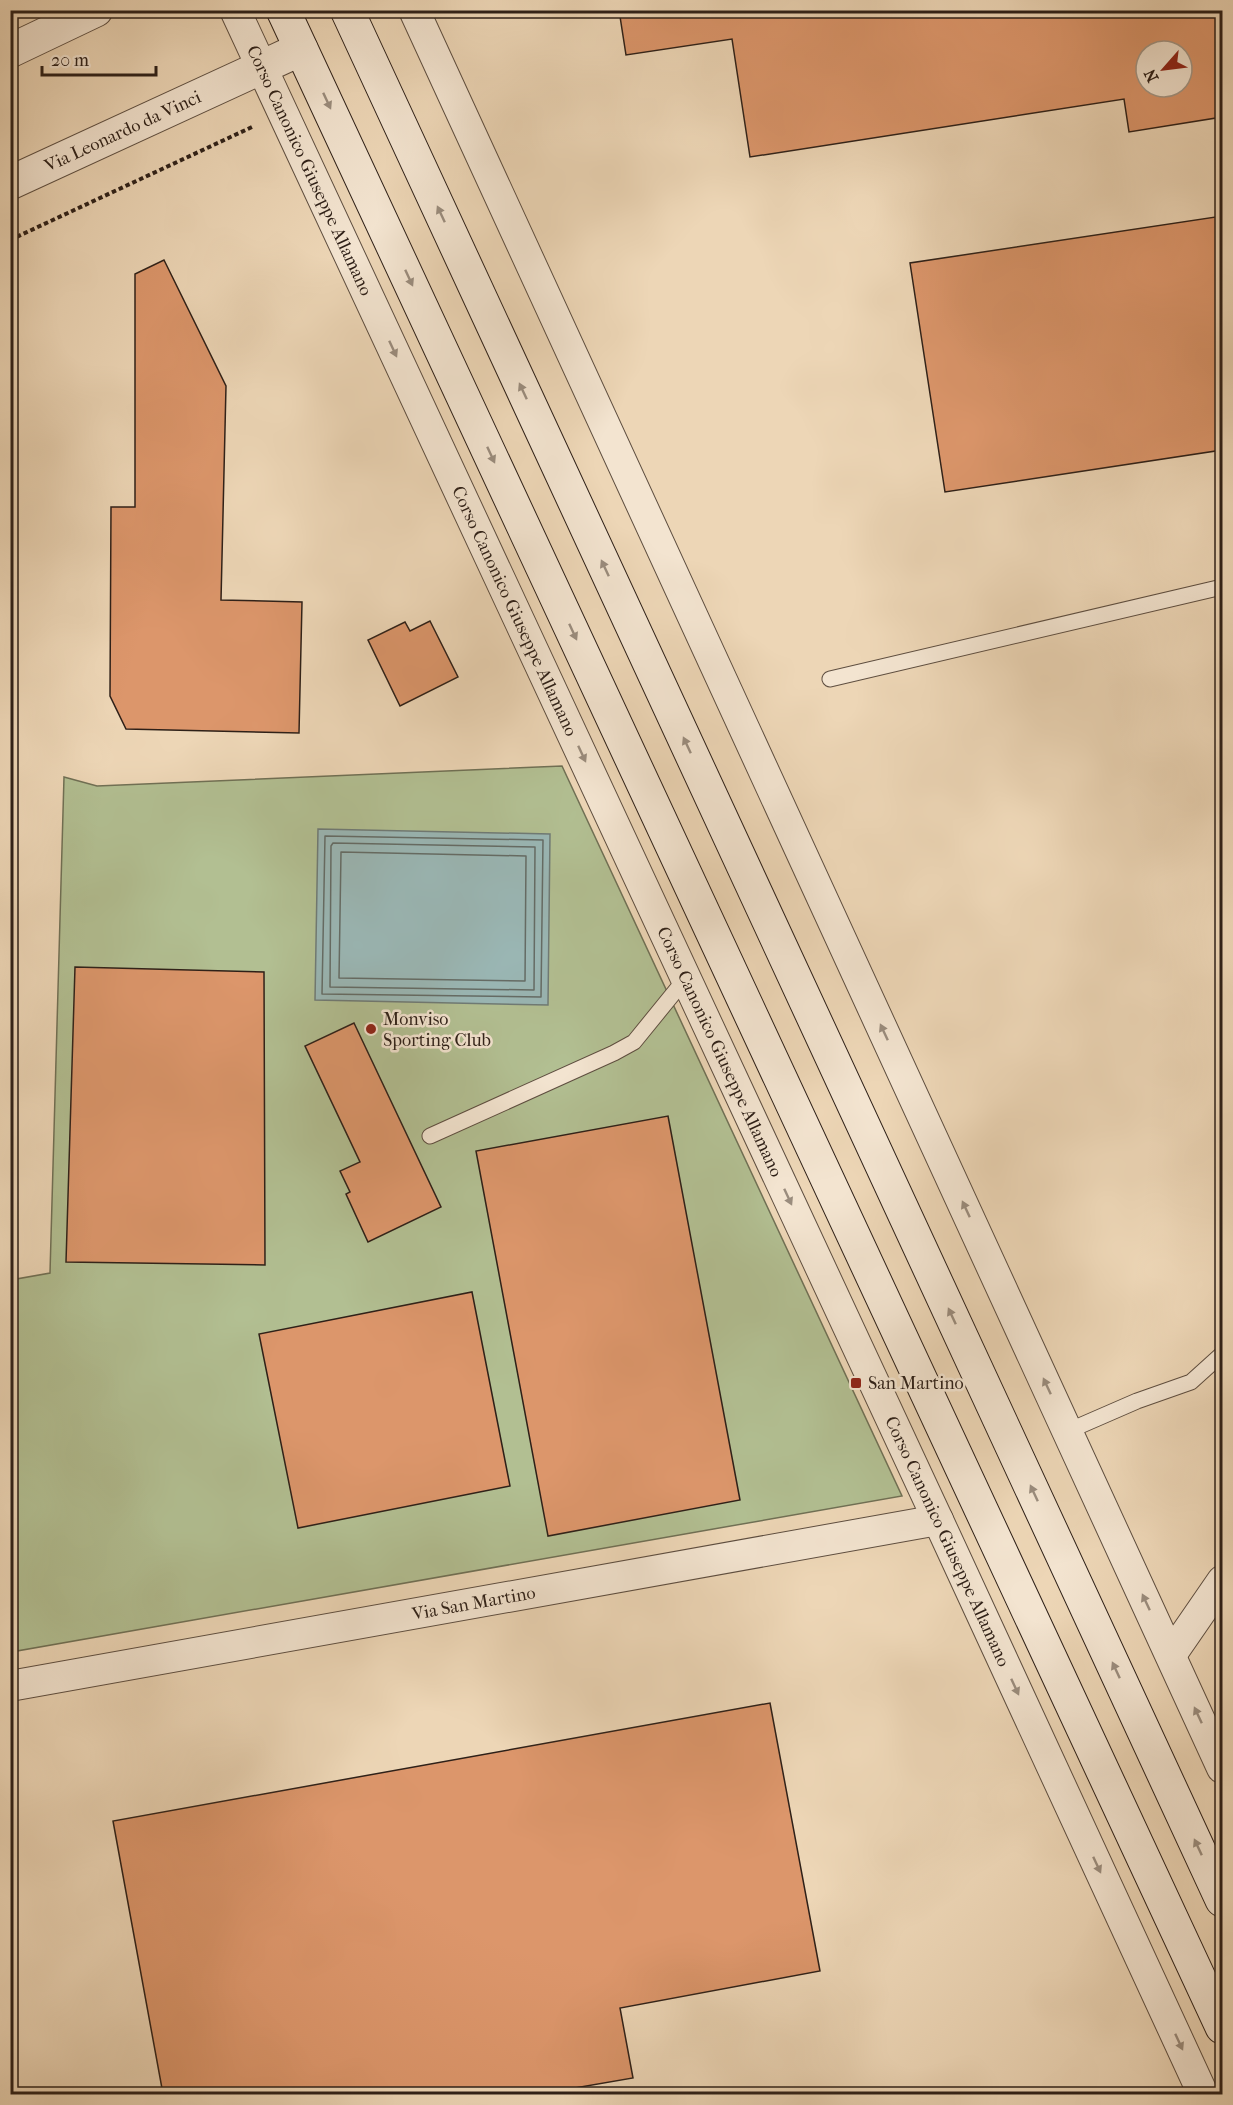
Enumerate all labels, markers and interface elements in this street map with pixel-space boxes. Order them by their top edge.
scale bar [42,39,156,77]
north arrow [1134,39,1194,99]
street label: Corso Canonico Giuseppe Allamano [242,42,377,299]
text: 20 m [51,50,89,71]
text: N [1140,65,1162,86]
street label: Via Leonardo da Vinci [40,86,205,177]
one-way arrow [322,93,331,110]
one-way arrow [437,205,446,222]
one-way arrow [404,270,413,287]
one-way arrow [388,340,397,357]
one-way arrow [519,382,528,399]
one-way arrow [487,447,496,464]
street label: Corso Canonico Giuseppe Allamano [447,483,582,740]
one-way arrow [600,558,610,576]
one-way arrow [569,623,578,640]
one-way arrow [682,736,691,753]
one-way arrow [577,745,586,762]
street label: Corso Canonico Giuseppe Allamano [652,923,787,1180]
place label: Monviso Sporting Club [383,1009,491,1051]
marker: Monviso Sporting Club [364,1022,378,1036]
one-way arrow [880,1024,889,1041]
one-way arrow [783,1189,793,1207]
one-way arrow [961,1200,971,1218]
one-way arrow [947,1308,956,1325]
place label: San Martino [868,1373,964,1394]
marker: San Martino [849,1376,863,1390]
one-way arrow [1043,1378,1052,1395]
street label: Corso Canonico Giuseppe Allamano [880,1413,1014,1670]
one-way arrow [1028,1484,1038,1502]
street label: Via San Martino [409,1582,537,1625]
one-way arrow [1142,1593,1151,1610]
one-way arrow [1111,1661,1120,1678]
one-way arrow [1011,1679,1020,1696]
one-way arrow [1193,1705,1203,1723]
one-way arrow [1193,1838,1202,1855]
one-way arrow [1092,1856,1102,1874]
one-way arrow [1174,2033,1183,2050]

